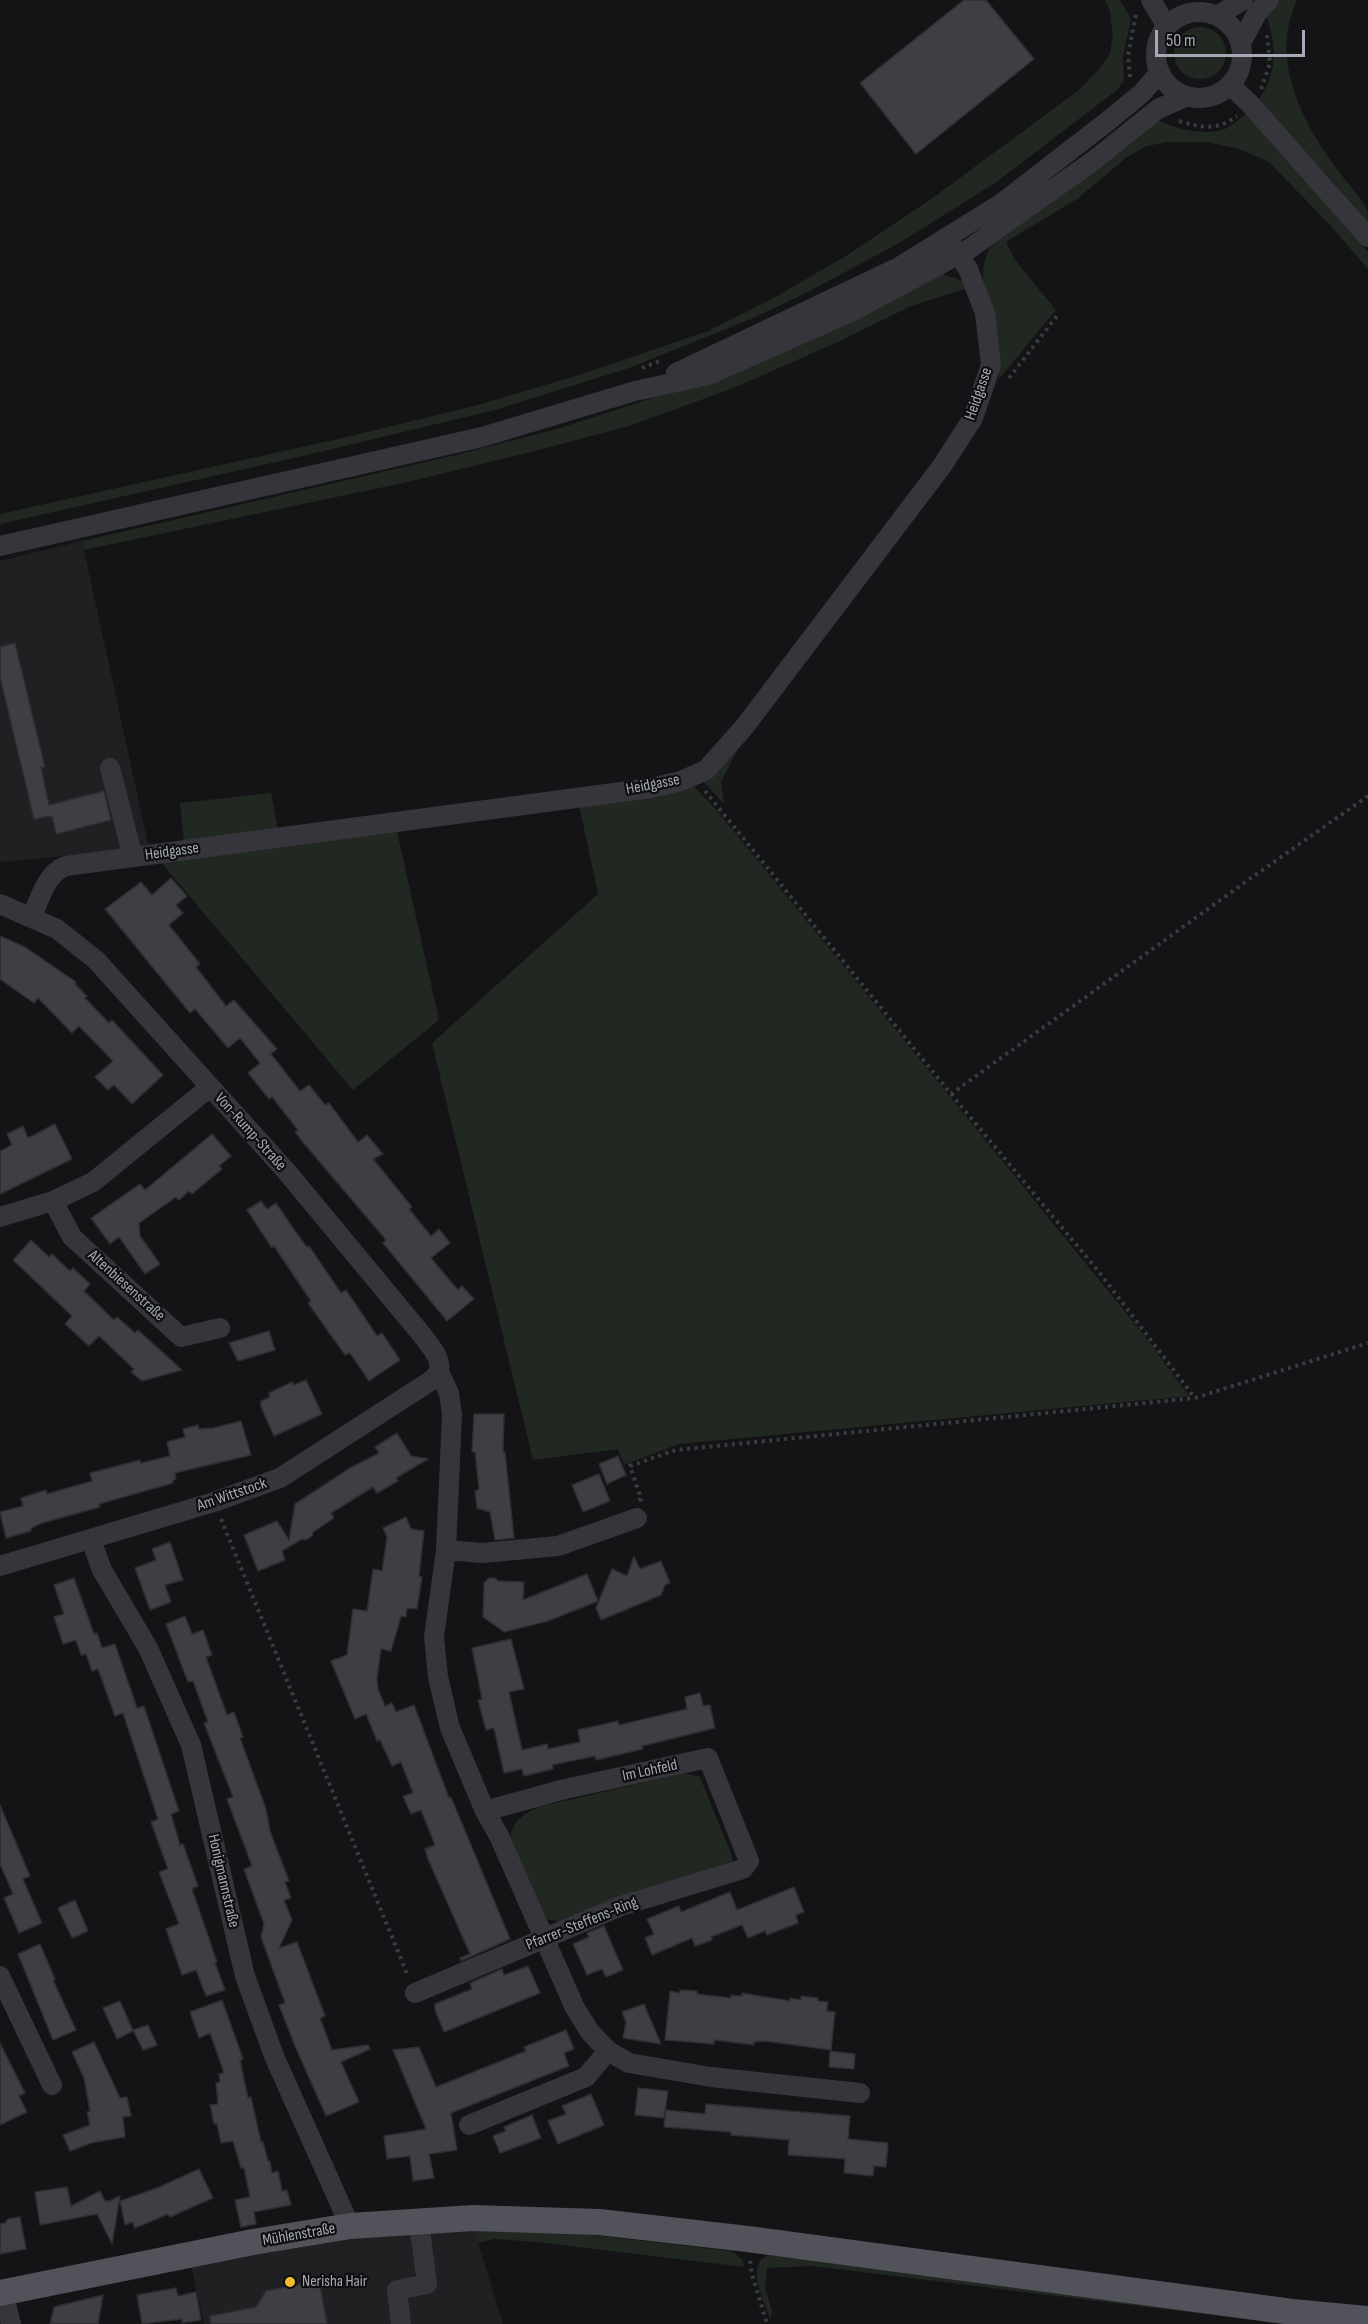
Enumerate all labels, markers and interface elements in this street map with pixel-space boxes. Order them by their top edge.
scale bar [1158,18,1308,56]
text: 50 m [1166,30,1196,51]
street label: Heidgasse [961,365,997,423]
street label: Heidgasse [625,770,681,800]
street label: Heidgasse [144,839,200,865]
street label: Von-Rump-Straße [210,1089,290,1175]
street label: Altenbiesenstraße [83,1246,169,1326]
street label: Am Wittstock [195,1474,269,1516]
street label: Im Lohfeld [621,1756,679,1786]
street label: Honigmannstraße [203,1832,243,1930]
street label: Pfarrer-Steffens-Ring [523,1893,641,1955]
street label: Mühlenstraße [261,2219,337,2251]
place label: Nerisha Hair [302,2272,367,2292]
marker: Nerisha Hair [283,2275,297,2289]

